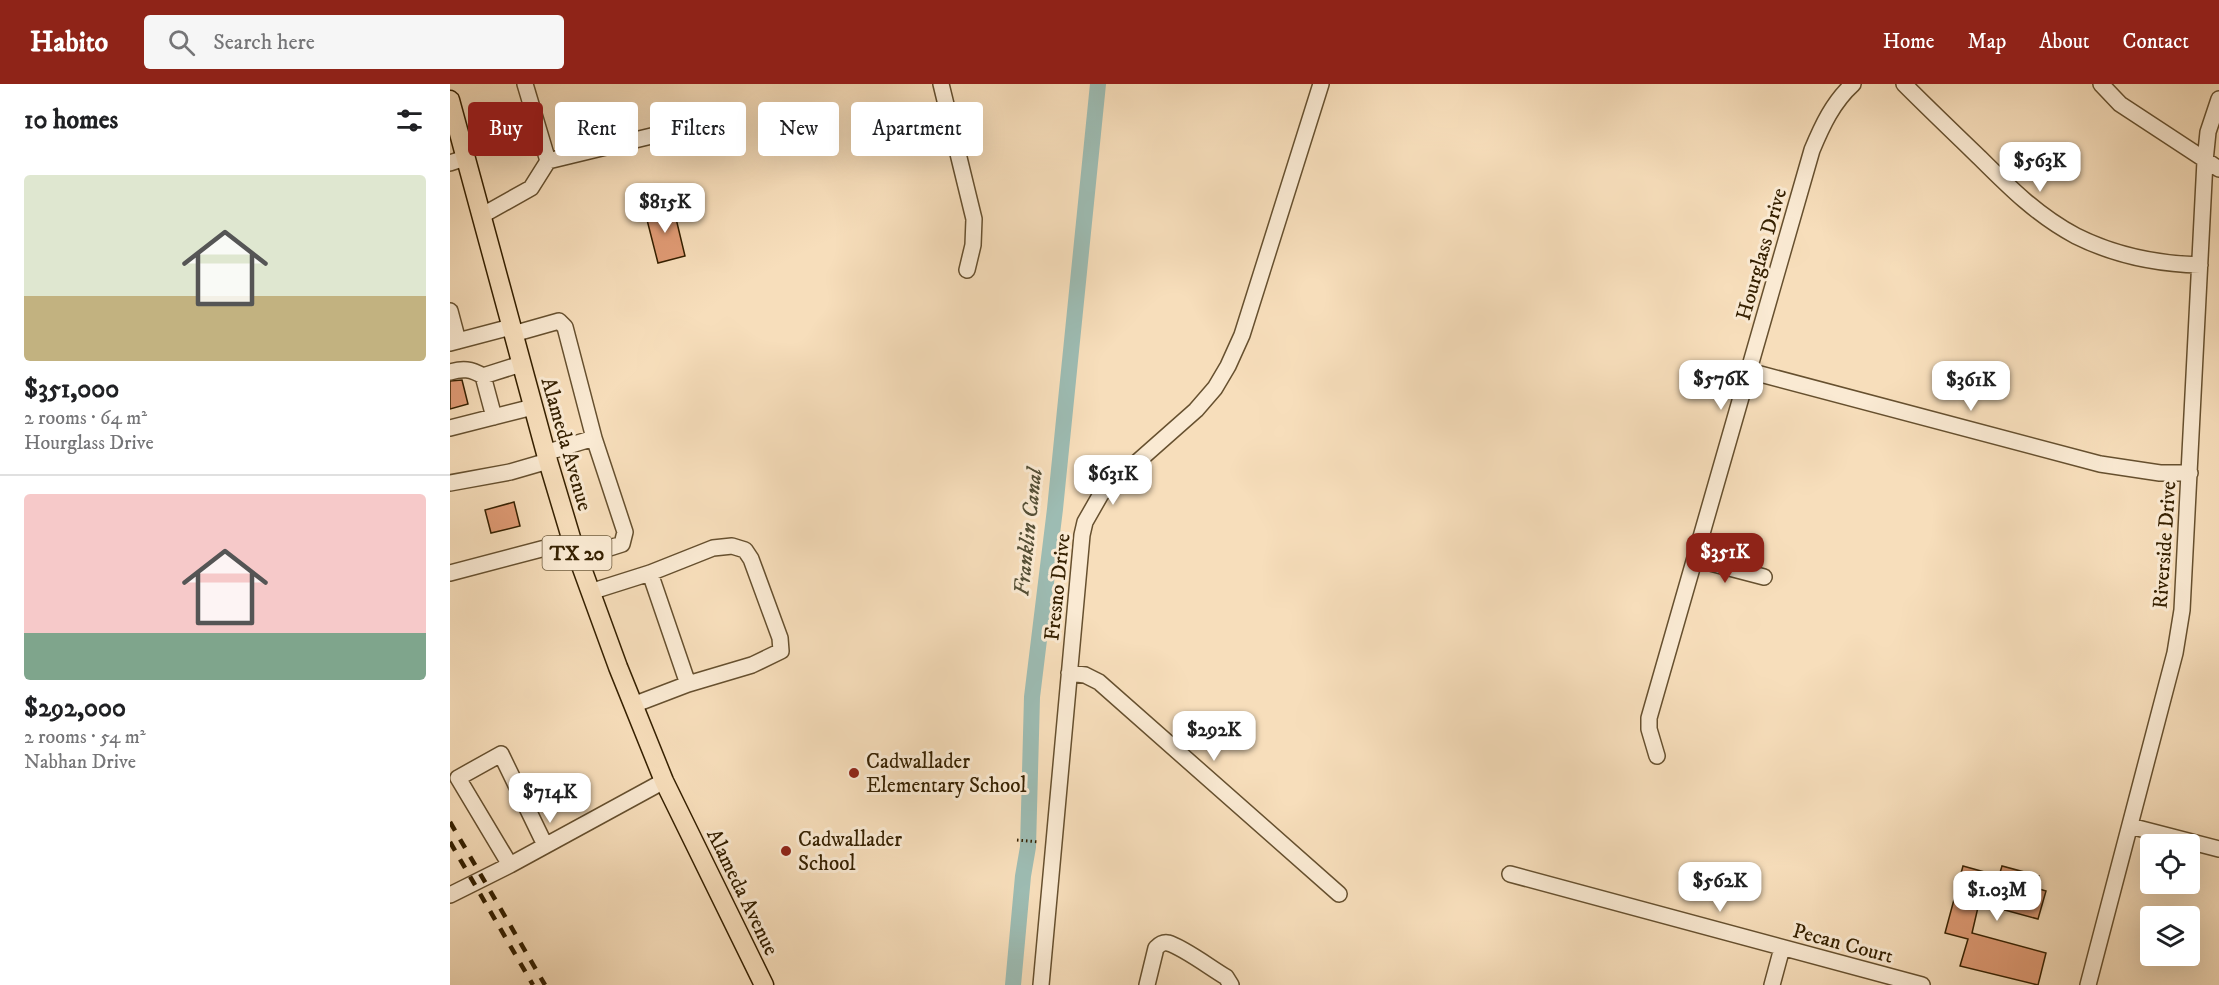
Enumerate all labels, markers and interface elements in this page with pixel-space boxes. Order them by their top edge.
search box [144,15,564,69]
text: Habito [30,25,108,60]
icon: search [165,26,198,59]
text: Search here [213,29,315,56]
text: Home [1883,29,1935,55]
text: Map [1968,29,2006,55]
text: About [2039,29,2090,55]
text: Contact [2123,29,2189,55]
chip: Buy [468,102,543,156]
chip: Rent [555,102,638,156]
chip: Filters [650,102,746,156]
chip: New [758,102,839,156]
chip: Apartment [851,102,983,156]
text: 10 homes [24,104,118,137]
icon: filters [393,104,426,137]
pin: $563K [1998,142,2082,193]
text: $563K [2014,149,2066,174]
pin: $815K [623,183,707,234]
street label: Hourglass Drive [1731,185,1793,323]
text: $815K [639,190,691,215]
icon: home [171,214,279,322]
pin: $576K [1679,360,1763,411]
pin: $361K [1929,361,2013,412]
text: $576K [1693,367,1749,392]
text: $361K [1946,368,1996,393]
text: $351,000 [24,373,119,406]
street label: Alameda Avenue [535,375,598,514]
text: 2 rooms · 64 m² [24,406,147,431]
text: Hourglass Drive [24,431,154,456]
pin: $631K [1071,455,1155,506]
text: $631K [1088,462,1138,487]
water label: Franklin Canal [1008,465,1049,597]
street label: Riverside Drive [2148,480,2182,610]
street label: Fresno Drive [1039,532,1077,642]
icon: home [171,533,279,641]
pin: $351K [1683,533,1767,584]
road number: TX 20 [542,536,612,570]
text: $351K [1700,540,1750,565]
text: $292,000 [24,692,126,725]
pin: $292K [1172,711,1256,762]
text: $292K [1187,718,1241,743]
text: 2 rooms · 54 m² [24,725,146,750]
place label: Cadwallader Elementary School [866,749,1027,799]
text: Nabhan Drive [24,750,136,775]
marker: Cadwallader Elementary School [847,766,861,780]
pin: $714K [508,773,592,824]
text: $714K [523,780,577,805]
street label: Alameda Avenue [700,825,784,960]
place label: Cadwallader School [798,827,902,877]
map controls [2140,834,2200,966]
button: locate [2140,834,2200,894]
marker: Cadwallader School [779,844,793,858]
pin: $562K [1678,862,1762,913]
text: $562K [1692,869,1748,894]
pin: $1.03M [1948,871,2046,922]
text: $1.03M [1967,878,2027,903]
button: layers [2140,906,2200,966]
street label: Pecan Court [1790,918,1896,970]

